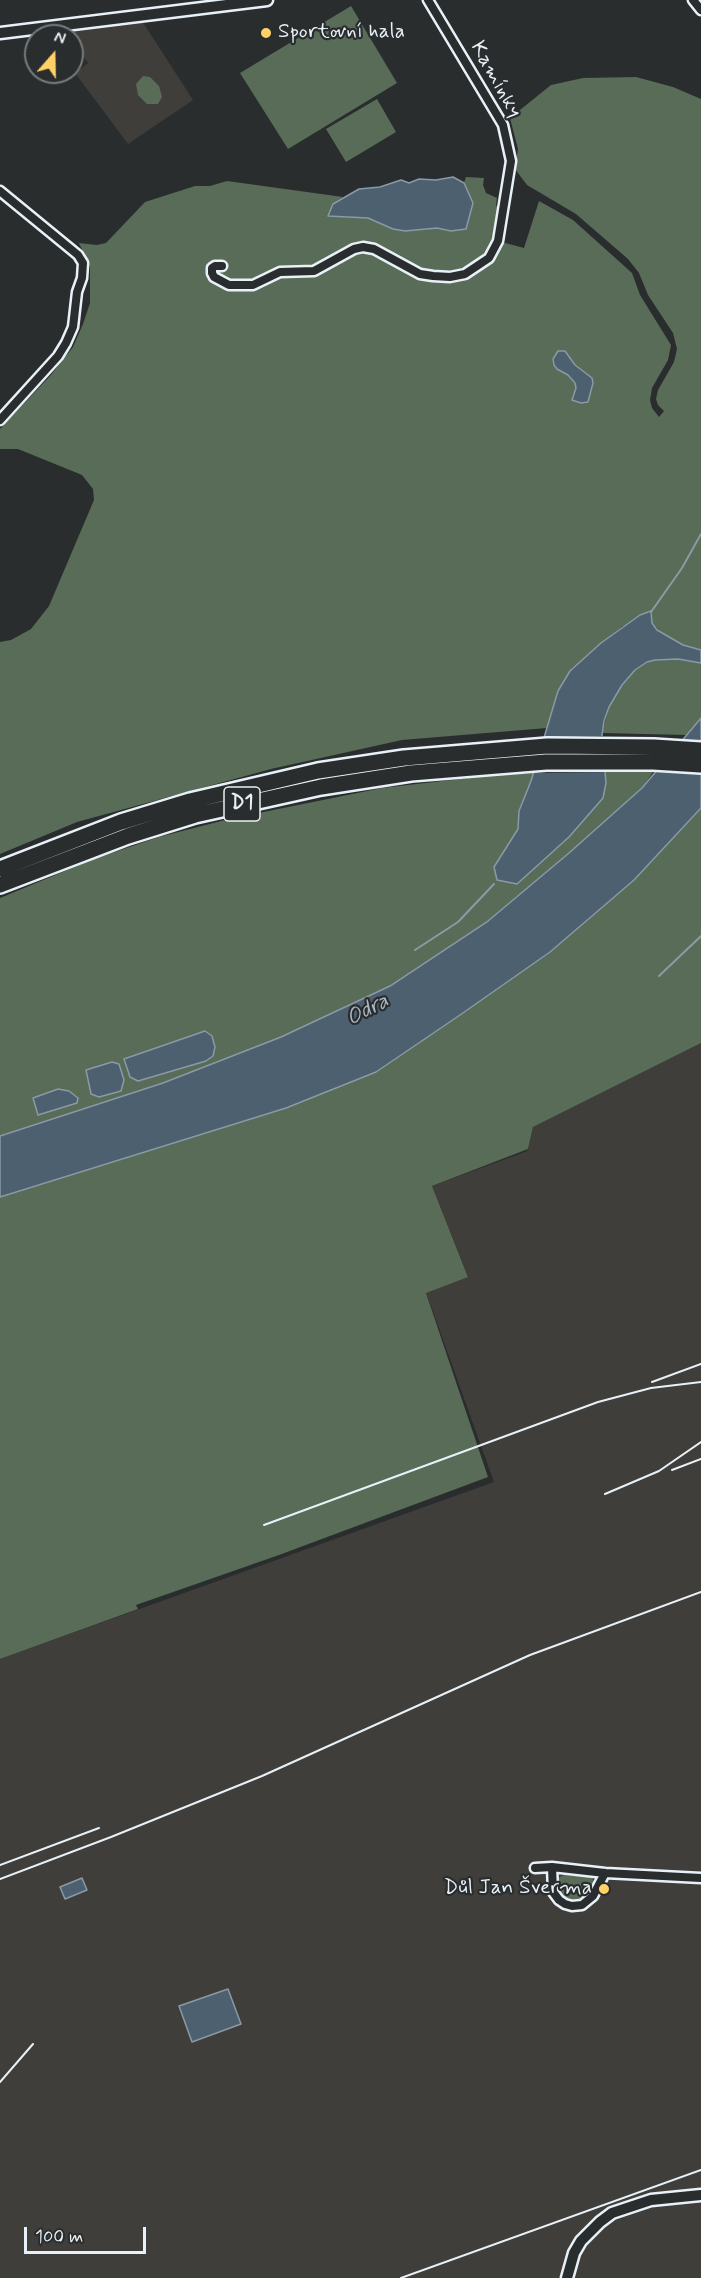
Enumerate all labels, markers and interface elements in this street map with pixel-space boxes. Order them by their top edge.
place label: Sportovní hala [278,20,405,46]
north arrow [24,24,84,84]
marker: Sportovní hala [259,26,273,40]
text: N [51,27,68,50]
street label: Kamínky [464,37,526,123]
road number: D1 [224,787,260,821]
water label: Odra [342,989,394,1033]
place label: Důl Jan Šverma [444,1876,592,1902]
marker: Důl Jan Šverma [597,1882,611,1896]
scale bar [27,2215,148,2253]
text: 100 m [35,2225,83,2249]

